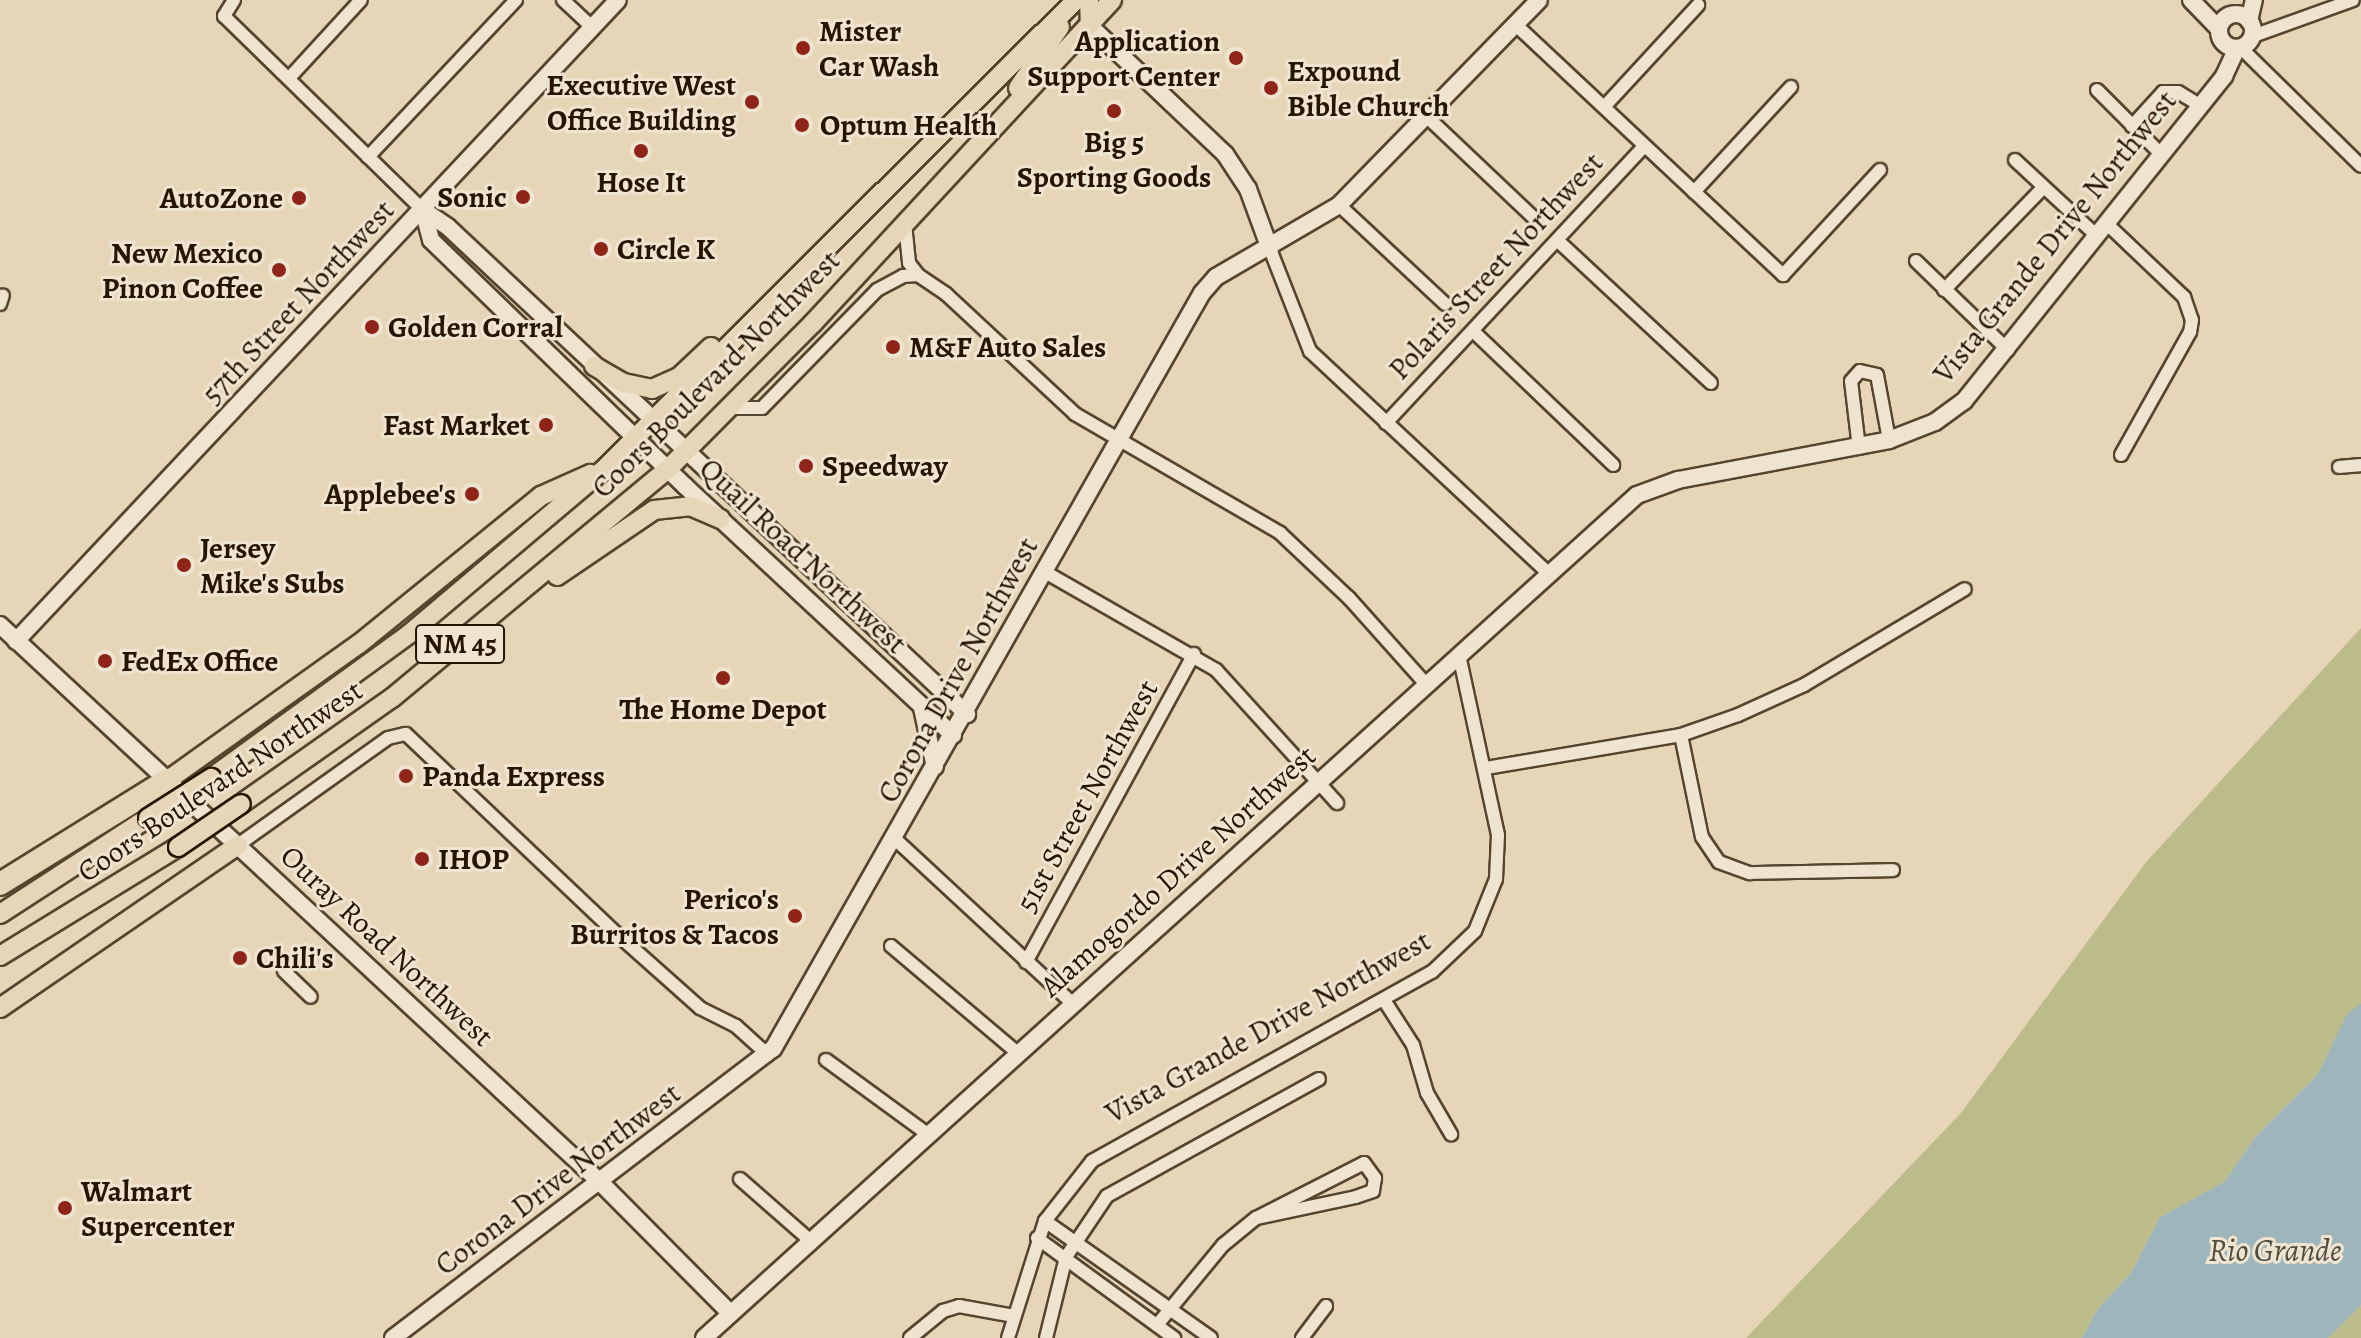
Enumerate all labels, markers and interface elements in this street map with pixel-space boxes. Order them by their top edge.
place label: Mister Car Wash [819,13,939,84]
place label: Application Support Center [1027,23,1220,94]
marker: Mister Car Wash [794,39,812,57]
marker: Application Support Center [1227,49,1245,67]
place label: Expound Bible Church [1287,53,1449,124]
place label: Executive West Office Building [546,67,736,138]
marker: Expound Bible Church [1262,79,1280,97]
street label: Vista Grande Drive Northwest [1926,83,2184,391]
marker: Executive West Office Building [743,93,761,111]
marker: Big 5 Sporting Goods [1105,102,1123,120]
place label: Optum Health [820,107,997,143]
marker: Optum Health [791,114,813,136]
place label: Big 5 Sporting Goods [1017,124,1211,194]
marker: Hose It [632,142,650,160]
street label: Polaris Street Northwest [1381,145,1611,387]
place label: Hose It [596,164,686,200]
place label: Sonic [437,179,507,215]
place label: AutoZone [160,180,283,216]
marker: Sonic [514,188,532,206]
marker: AutoZone [290,189,308,207]
street label: 57th Street Northwest [194,192,402,412]
place label: Circle K [617,231,715,267]
place label: New Mexico Pinon Coffee [102,235,263,306]
marker: Circle K [592,240,610,258]
street label: Coors Boulevard Northwest [584,242,848,506]
marker: New Mexico Pinon Coffee [270,261,288,279]
place label: Golden Corral [388,309,563,345]
marker: Golden Corral [363,318,381,336]
place label: M&F Auto Sales [909,329,1106,365]
marker: M&F Auto Sales [884,338,902,356]
place label: Fast Market [383,407,530,443]
marker: Fast Market [537,416,555,434]
place label: Speedway [822,448,948,484]
street label: Quail Road Northwest [692,451,914,661]
marker: Speedway [797,457,815,475]
place label: Applebee's [324,476,456,512]
marker: Applebee's [463,485,481,503]
place label: Jersey Mike's Subs [200,530,345,600]
street label: Corona Drive Northwest [870,531,1046,809]
marker: Jersey Mike's Subs [175,556,193,574]
road number: NM 45 [414,620,506,668]
place label: FedEx Office [121,643,278,679]
marker: FedEx Office [96,652,114,670]
marker: The Home Depot [714,669,732,687]
street label: Coors Boulevard Northwest [71,672,369,890]
street label: 51st Street Northwest [1008,674,1166,918]
place label: The Home Depot [619,691,827,727]
street label: Alamogordo Drive Northwest [1033,738,1323,1004]
place label: Panda Express [422,758,605,794]
marker: Panda Express [397,767,415,785]
street label: Ouray Road Northwest [273,838,501,1054]
place label: IHOP [438,841,509,877]
marker: IHOP [413,850,431,868]
place label: Perico's Burritos & Tacos [570,881,779,952]
marker: Perico's Burritos & Tacos [786,907,804,925]
street label: Vista Grande Drive Northwest [1099,923,1437,1131]
place label: Chili's [256,940,334,976]
marker: Chili's [231,949,249,967]
street label: Corona Drive Northwest [428,1075,688,1283]
place label: Walmart Supercenter [81,1173,235,1244]
marker: Walmart Supercenter [56,1199,74,1217]
water label: Rio Grande [2209,1231,2341,1269]

